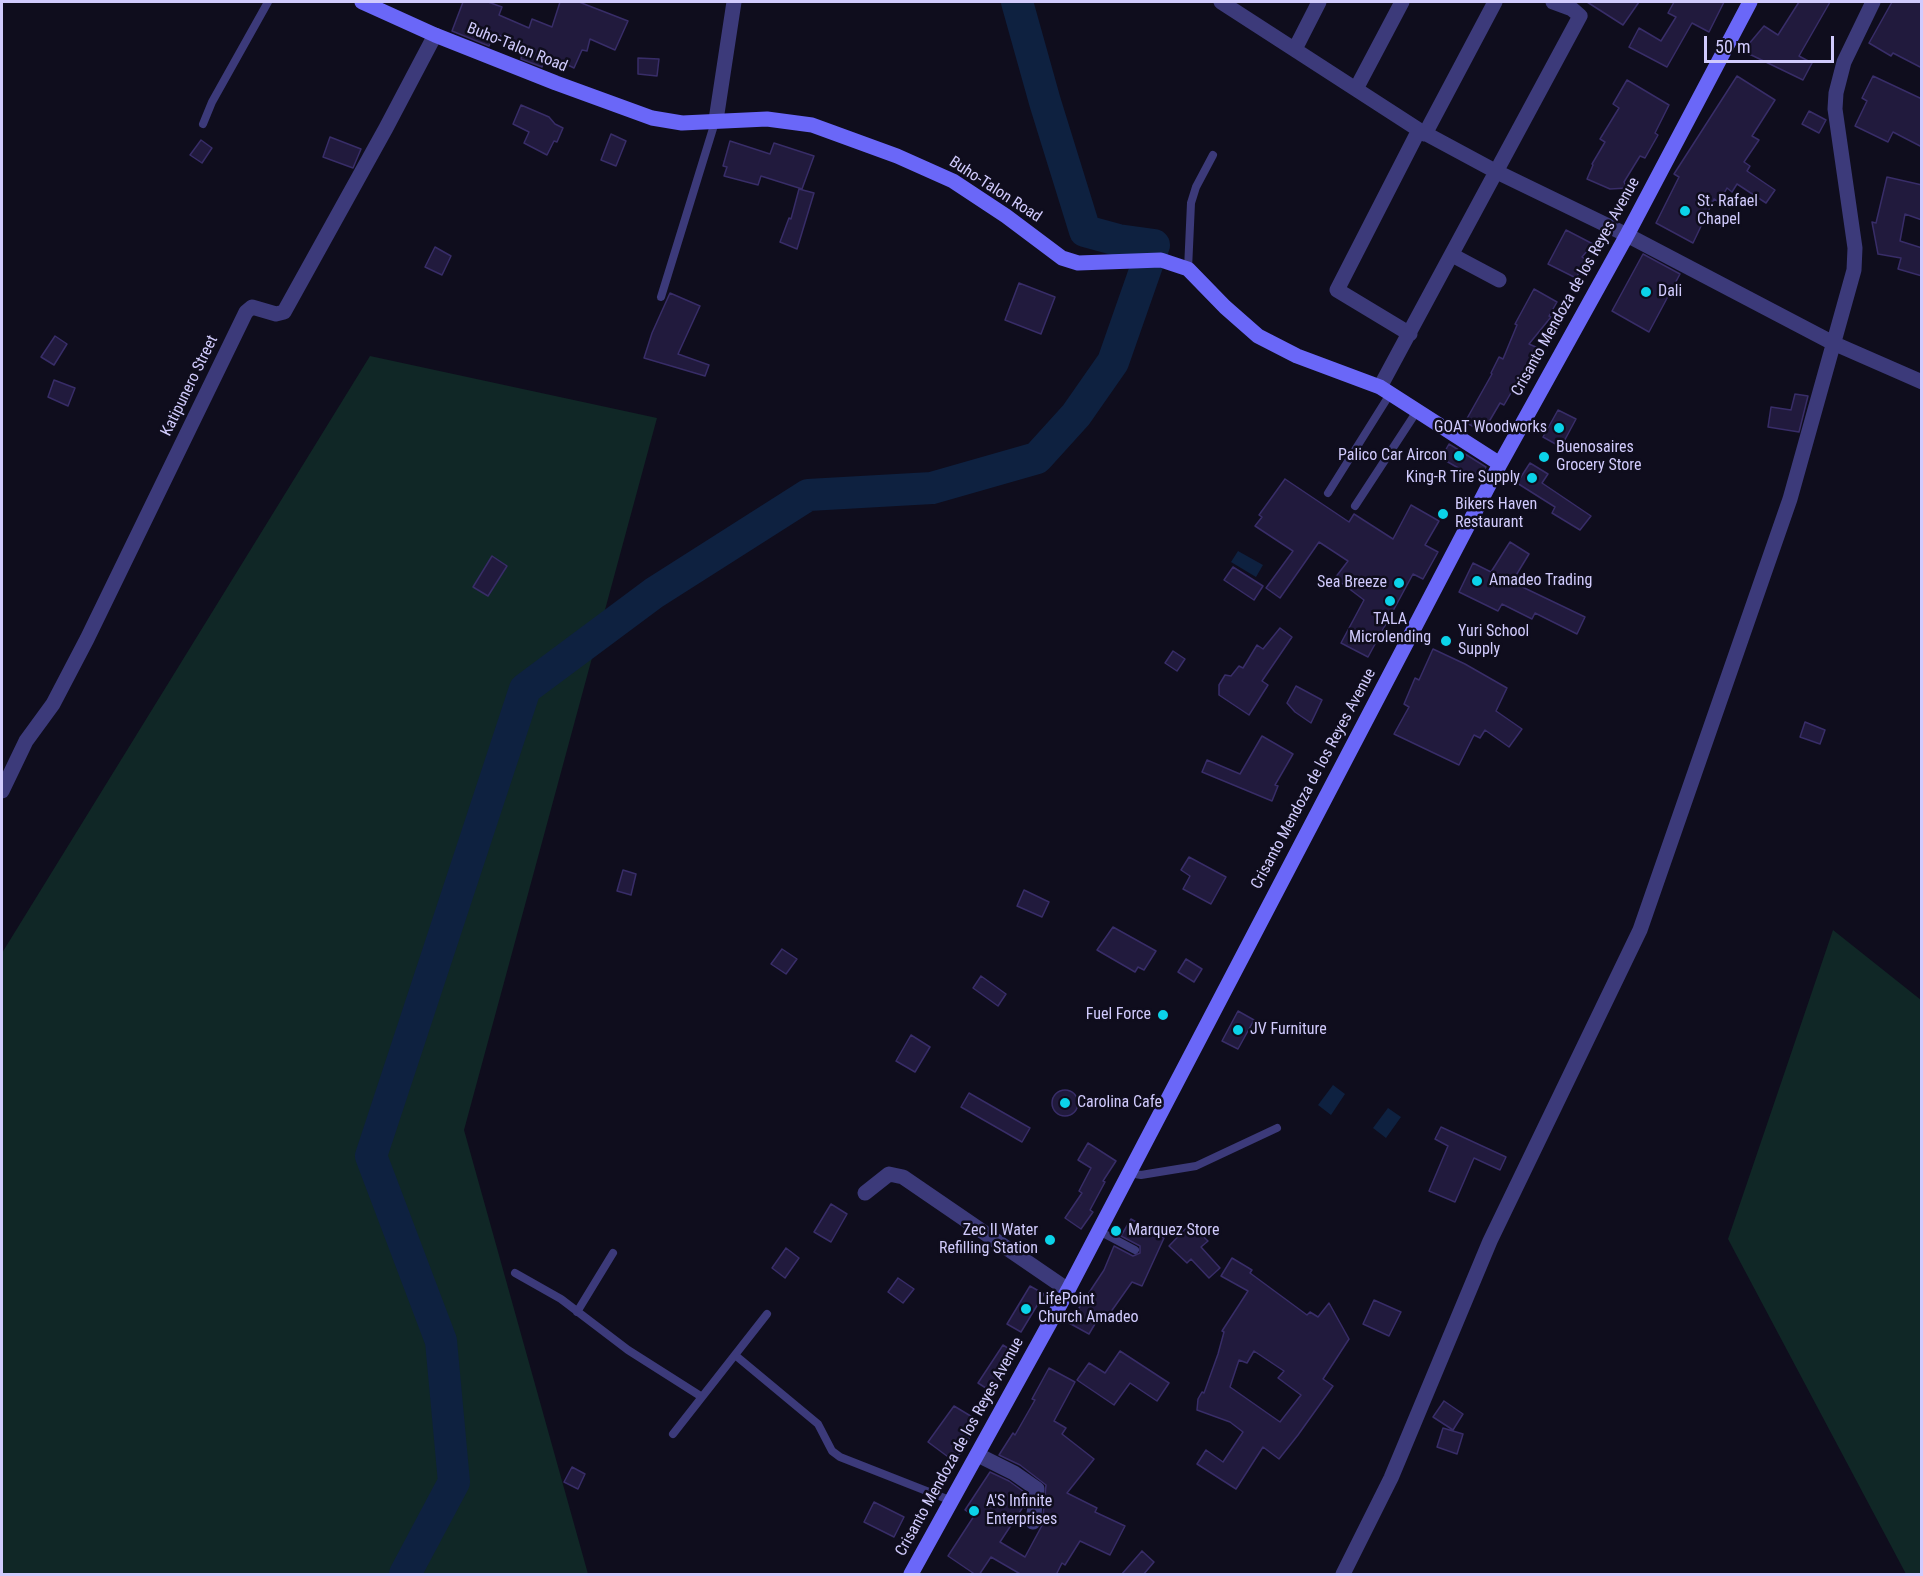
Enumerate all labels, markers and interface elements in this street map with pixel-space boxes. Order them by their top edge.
street label: Buho-Talon Road [464,19,570,77]
scale bar [1707,24,1838,62]
text: 50 m [1715,36,1750,57]
street label: Buho-Talon Road [945,153,1045,227]
street label: Crisanto Mendoza de los Reyes Avenue [1508,174,1644,400]
place label: St. Rafael Chapel [1697,192,1758,230]
marker: St. Rafael Chapel [1678,204,1692,218]
place label: Dali [1658,282,1682,302]
marker: Dali [1639,285,1653,299]
street label: Katipunero Street [157,333,223,439]
place label: GOAT Woodworks [1434,418,1547,438]
marker: GOAT Woodworks [1552,421,1566,435]
place label: Buenosaires Grocery Store [1556,438,1642,476]
place label: Palico Car Aircon [1338,446,1447,466]
marker: Palico Car Aircon [1452,449,1466,463]
marker: Buenosaires Grocery Store [1537,450,1551,464]
place label: King-R Tire Supply [1406,468,1520,488]
marker: King-R Tire Supply [1525,471,1539,485]
place label: Bikers Haven Restaurant [1455,495,1537,533]
marker: Bikers Haven Restaurant [1436,507,1450,521]
place label: Amadeo Trading [1489,571,1592,591]
place label: Sea Breeze [1317,573,1387,593]
marker: Amadeo Trading [1470,574,1484,588]
marker: Sea Breeze [1392,576,1406,590]
marker: TALA Microlending [1383,594,1397,608]
place label: TALA Microlending [1349,610,1431,648]
place label: Yuri School Supply [1458,622,1529,660]
marker: Yuri School Supply [1439,634,1453,648]
street label: Crisanto Mendoza de los Reyes Avenue [1248,665,1380,893]
place label: Fuel Force [1086,1005,1151,1025]
marker: Fuel Force [1156,1008,1170,1022]
place label: JV Furniture [1250,1020,1327,1040]
marker: JV Furniture [1231,1023,1245,1037]
place label: Carolina Cafe [1077,1093,1162,1113]
marker: Carolina Cafe [1058,1096,1072,1110]
place label: Zec II Water Refilling Station [939,1221,1038,1259]
place label: Marquez Store [1128,1221,1220,1241]
marker: Marquez Store [1109,1224,1123,1238]
marker: Zec II Water Refilling Station [1043,1233,1057,1247]
place label: LifePoint Church Amadeo [1038,1290,1138,1328]
marker: LifePoint Church Amadeo [1019,1302,1033,1316]
street label: Crisanto Mendoza de los Reyes Avenue [892,1334,1028,1560]
place label: A'S Infinite Enterprises [986,1492,1057,1530]
marker: A'S Infinite Enterprises [967,1504,981,1518]

